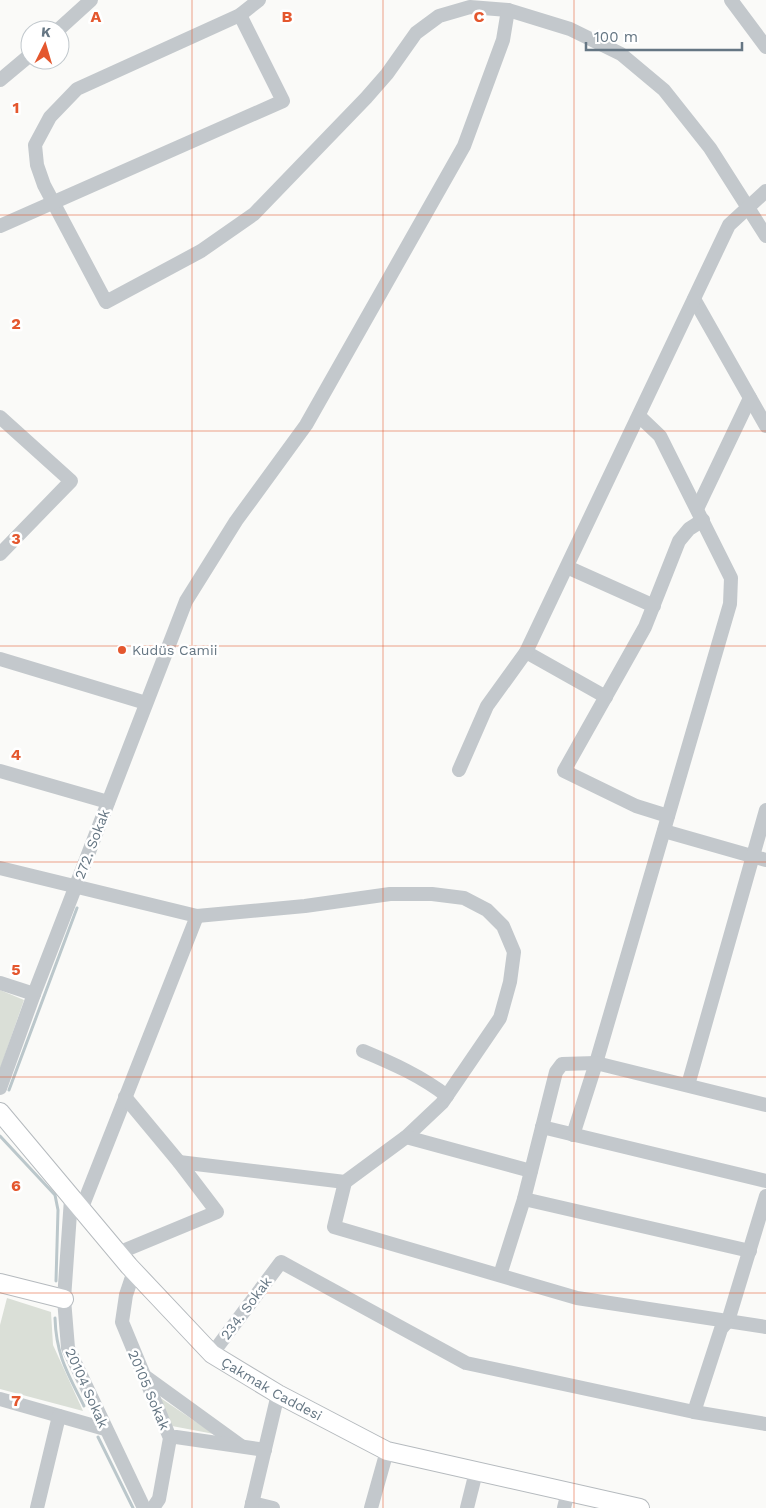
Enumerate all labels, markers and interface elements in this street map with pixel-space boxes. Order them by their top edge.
text: A [91,7,102,26]
text: B [282,7,293,26]
text: C [474,7,485,26]
north arrow [20,20,70,70]
scale bar [586,20,742,52]
text: K [41,24,52,40]
text: 100 m [594,28,638,46]
text: 1 [13,98,19,117]
text: 2 [11,314,21,333]
text: 3 [11,529,21,548]
place label: Kudüs Camii [132,642,217,658]
marker: Kudüs Camii [116,644,128,656]
text: 4 [11,745,21,764]
street label: 272. Sokak [71,807,113,881]
text: 5 [11,960,21,979]
text: 6 [11,1176,21,1195]
street label: 234. Sokak [217,1273,275,1342]
street label: 20104 Sokak [62,1346,112,1430]
street label: 20105 Sokak [125,1348,173,1432]
street label: Çakmak Caddesi [218,1354,325,1424]
text: 7 [11,1391,21,1410]

